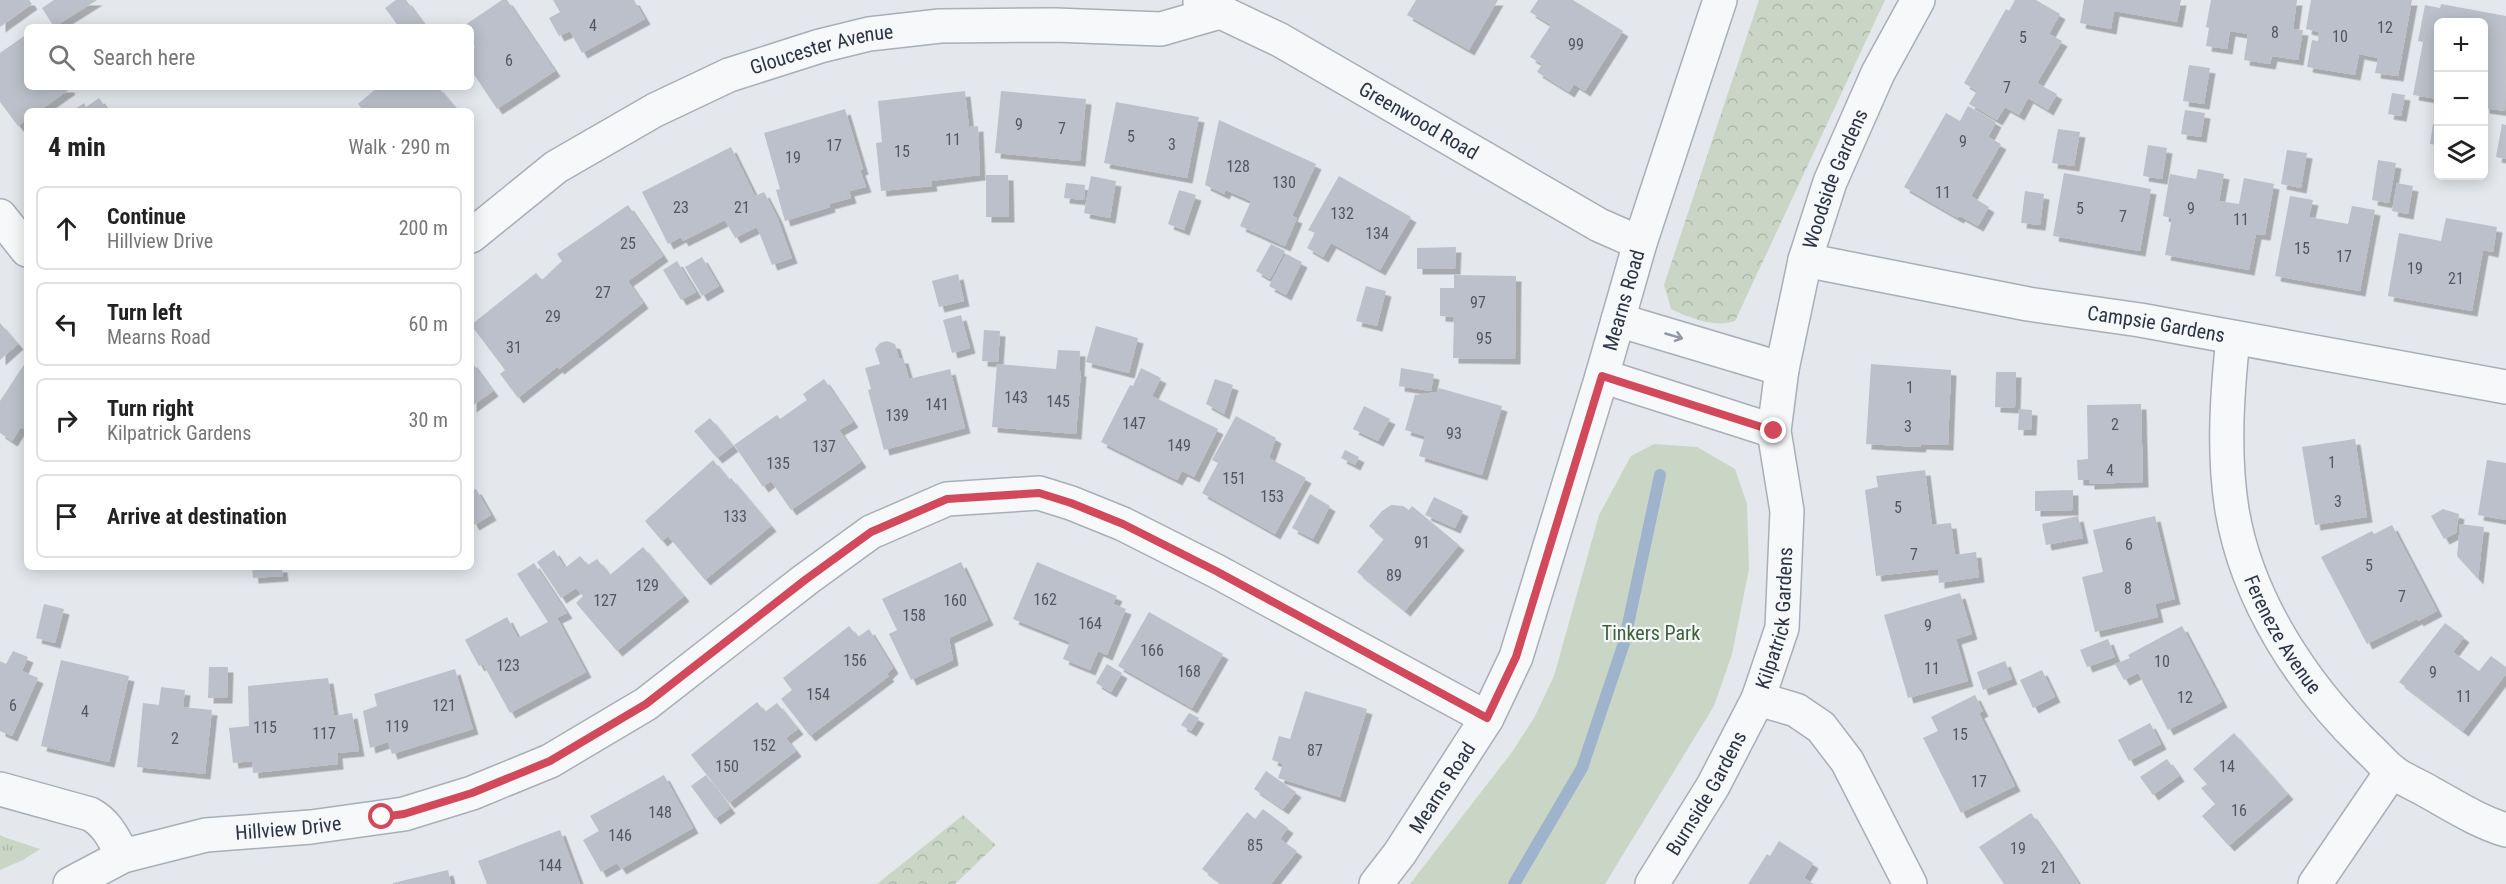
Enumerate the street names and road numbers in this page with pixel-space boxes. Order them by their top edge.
street label: Gloucester Avenue [747,19,894,80]
street label: Greenwood Road [1355,76,1483,164]
street label: Woodside Gardens [1797,105,1873,252]
street label: Mearns Road [1598,247,1649,353]
street label: Campsie Gardens [2086,301,2227,347]
street label: Kilpatrick Gardens [1750,547,1797,692]
street label: Fereneze Avenue [2239,572,2326,699]
street label: Burnside Gardens [1661,727,1751,860]
street label: Mearns Road [1404,737,1480,838]
street label: Hillview Drive [234,811,343,845]

